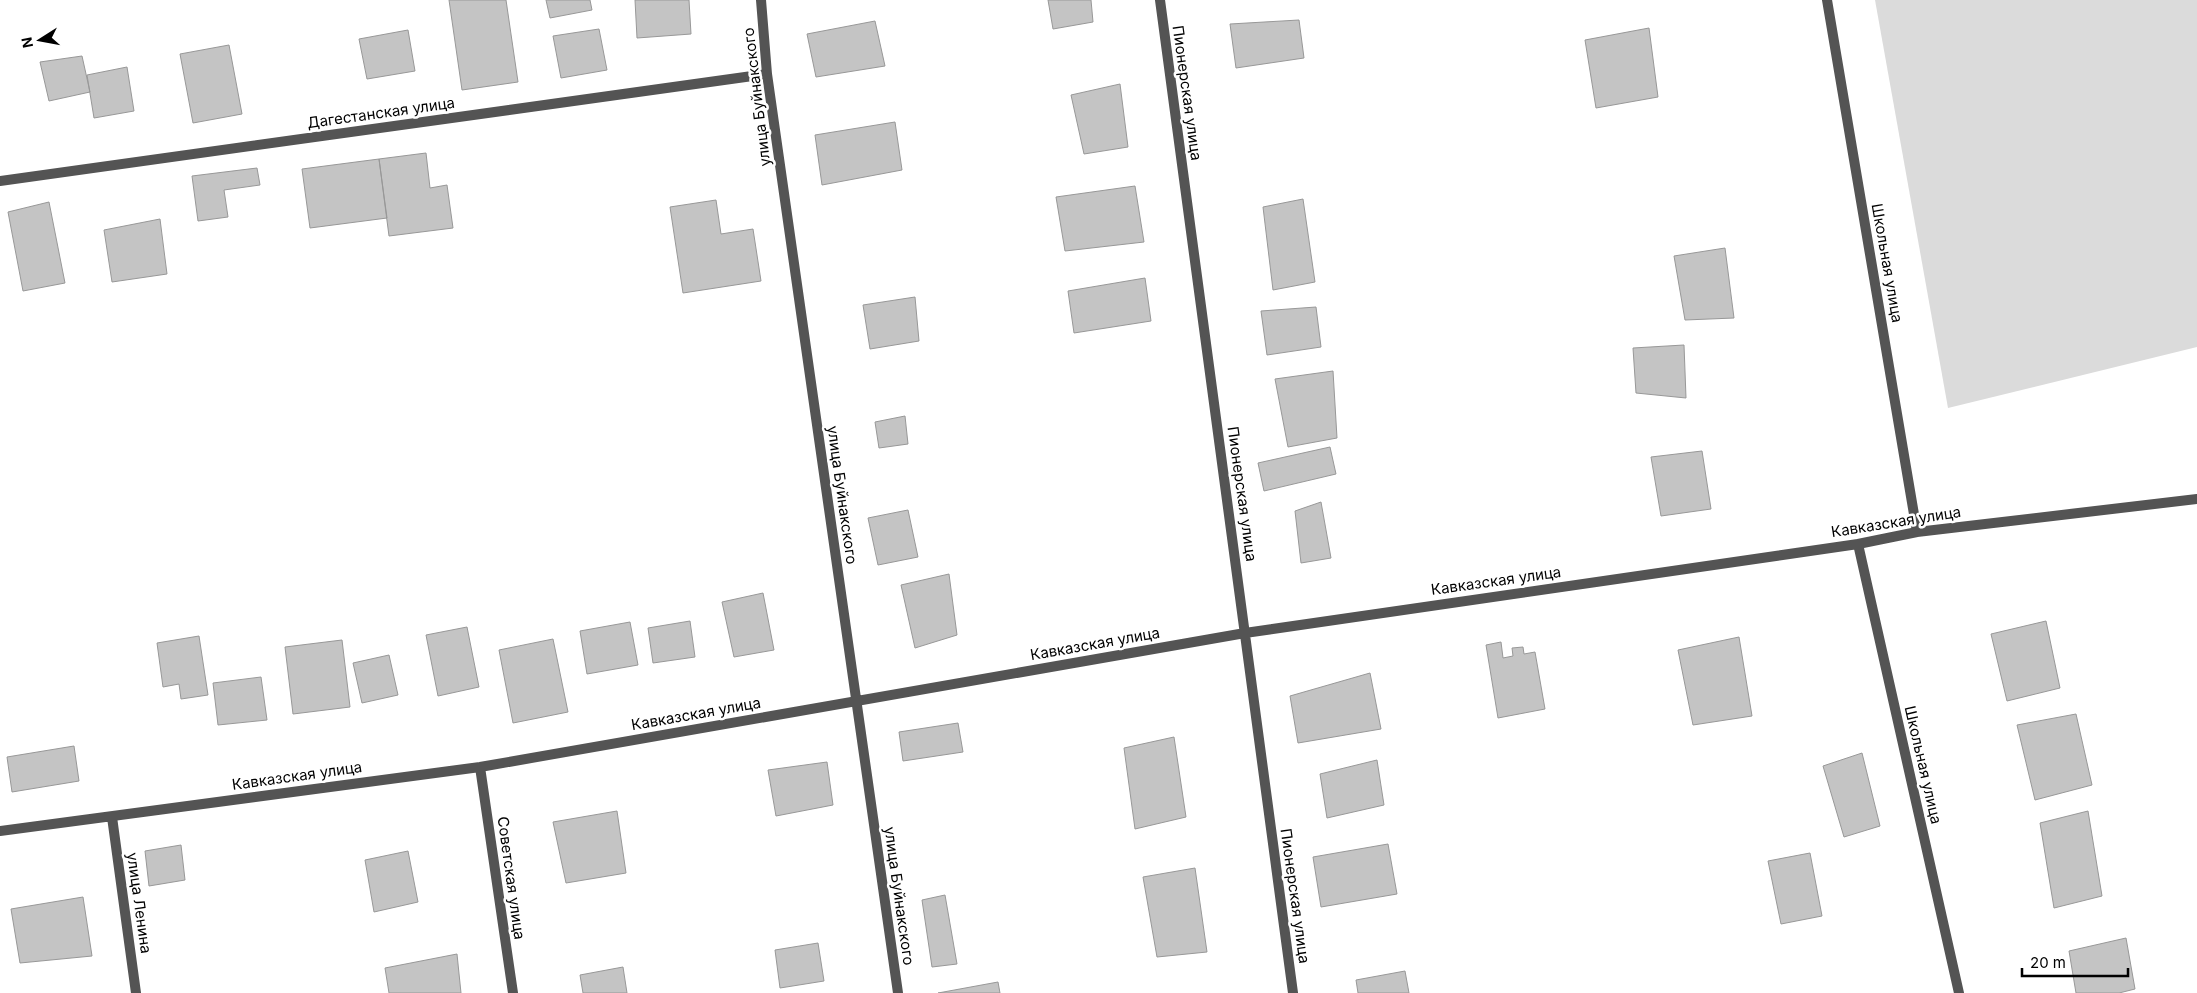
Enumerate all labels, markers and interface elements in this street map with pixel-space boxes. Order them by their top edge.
north arrow [15,15,65,65]
street label: Пионерская улица [1169,24,1206,162]
street label: улица Буйнакского [739,27,774,167]
text: N [17,36,36,49]
street label: Дагестанская улица [306,93,456,132]
street label: Школьная улица [1868,202,1907,324]
street label: улица Буйнакского [823,424,862,565]
street label: Пионерская улица [1224,425,1261,563]
street label: Кавказская улица [1830,502,1962,541]
street label: Кавказская улица [1430,562,1562,599]
street label: Кавказская улица [1029,623,1161,664]
street label: Кавказская улица [630,693,762,734]
street label: Школьная улица [1901,704,1946,826]
street label: Кавказская улица [231,757,363,794]
street label: Советская улица [493,815,530,941]
street label: улица Буйнакского [880,825,919,966]
street label: Пионерская улица [1277,827,1314,965]
street label: улица Ленина [123,851,156,955]
scale bar [2022,946,2128,978]
text: 20 m [2030,953,2066,972]

